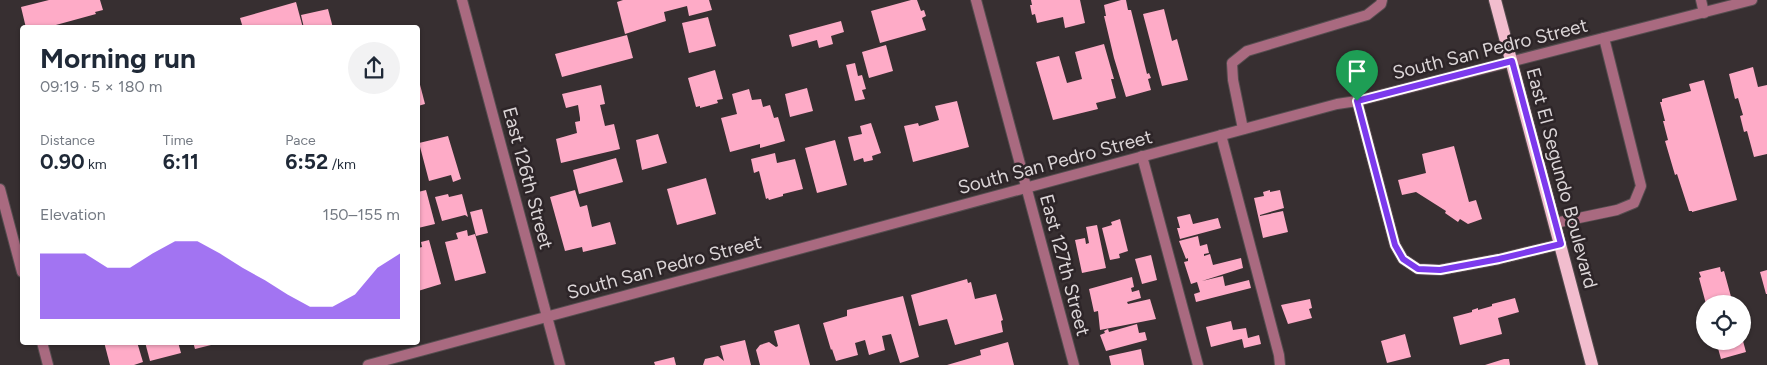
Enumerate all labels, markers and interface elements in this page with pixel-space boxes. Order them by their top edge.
street label: South San Pedro Street [1390,14,1590,84]
text: Morning run [40,41,196,75]
button: share [348,42,400,94]
pin [1336,50,1378,101]
icon: arrive [1343,57,1371,85]
street label: East El Segundo Boulevard [1521,65,1603,291]
text: 09:19 · 5 × 180 m [40,77,162,96]
street label: East 126th Street [498,104,558,252]
street label: South San Pedro Street [955,125,1155,199]
text: Distance [40,132,95,149]
text: Time [163,132,193,149]
text: Pace [285,132,316,149]
text: 0.90 [40,149,85,174]
text: 6:11 [163,149,199,174]
text: 6:52 [285,149,328,174]
text: km [85,156,107,173]
text: /km [328,156,356,173]
street label: East 127th Street [1035,192,1095,338]
text: Elevation [40,205,106,224]
text: 150–155 m [323,205,400,224]
street label: South San Pedro Street [564,230,764,304]
map controls [1696,295,1751,350]
button: locate [1696,295,1751,350]

